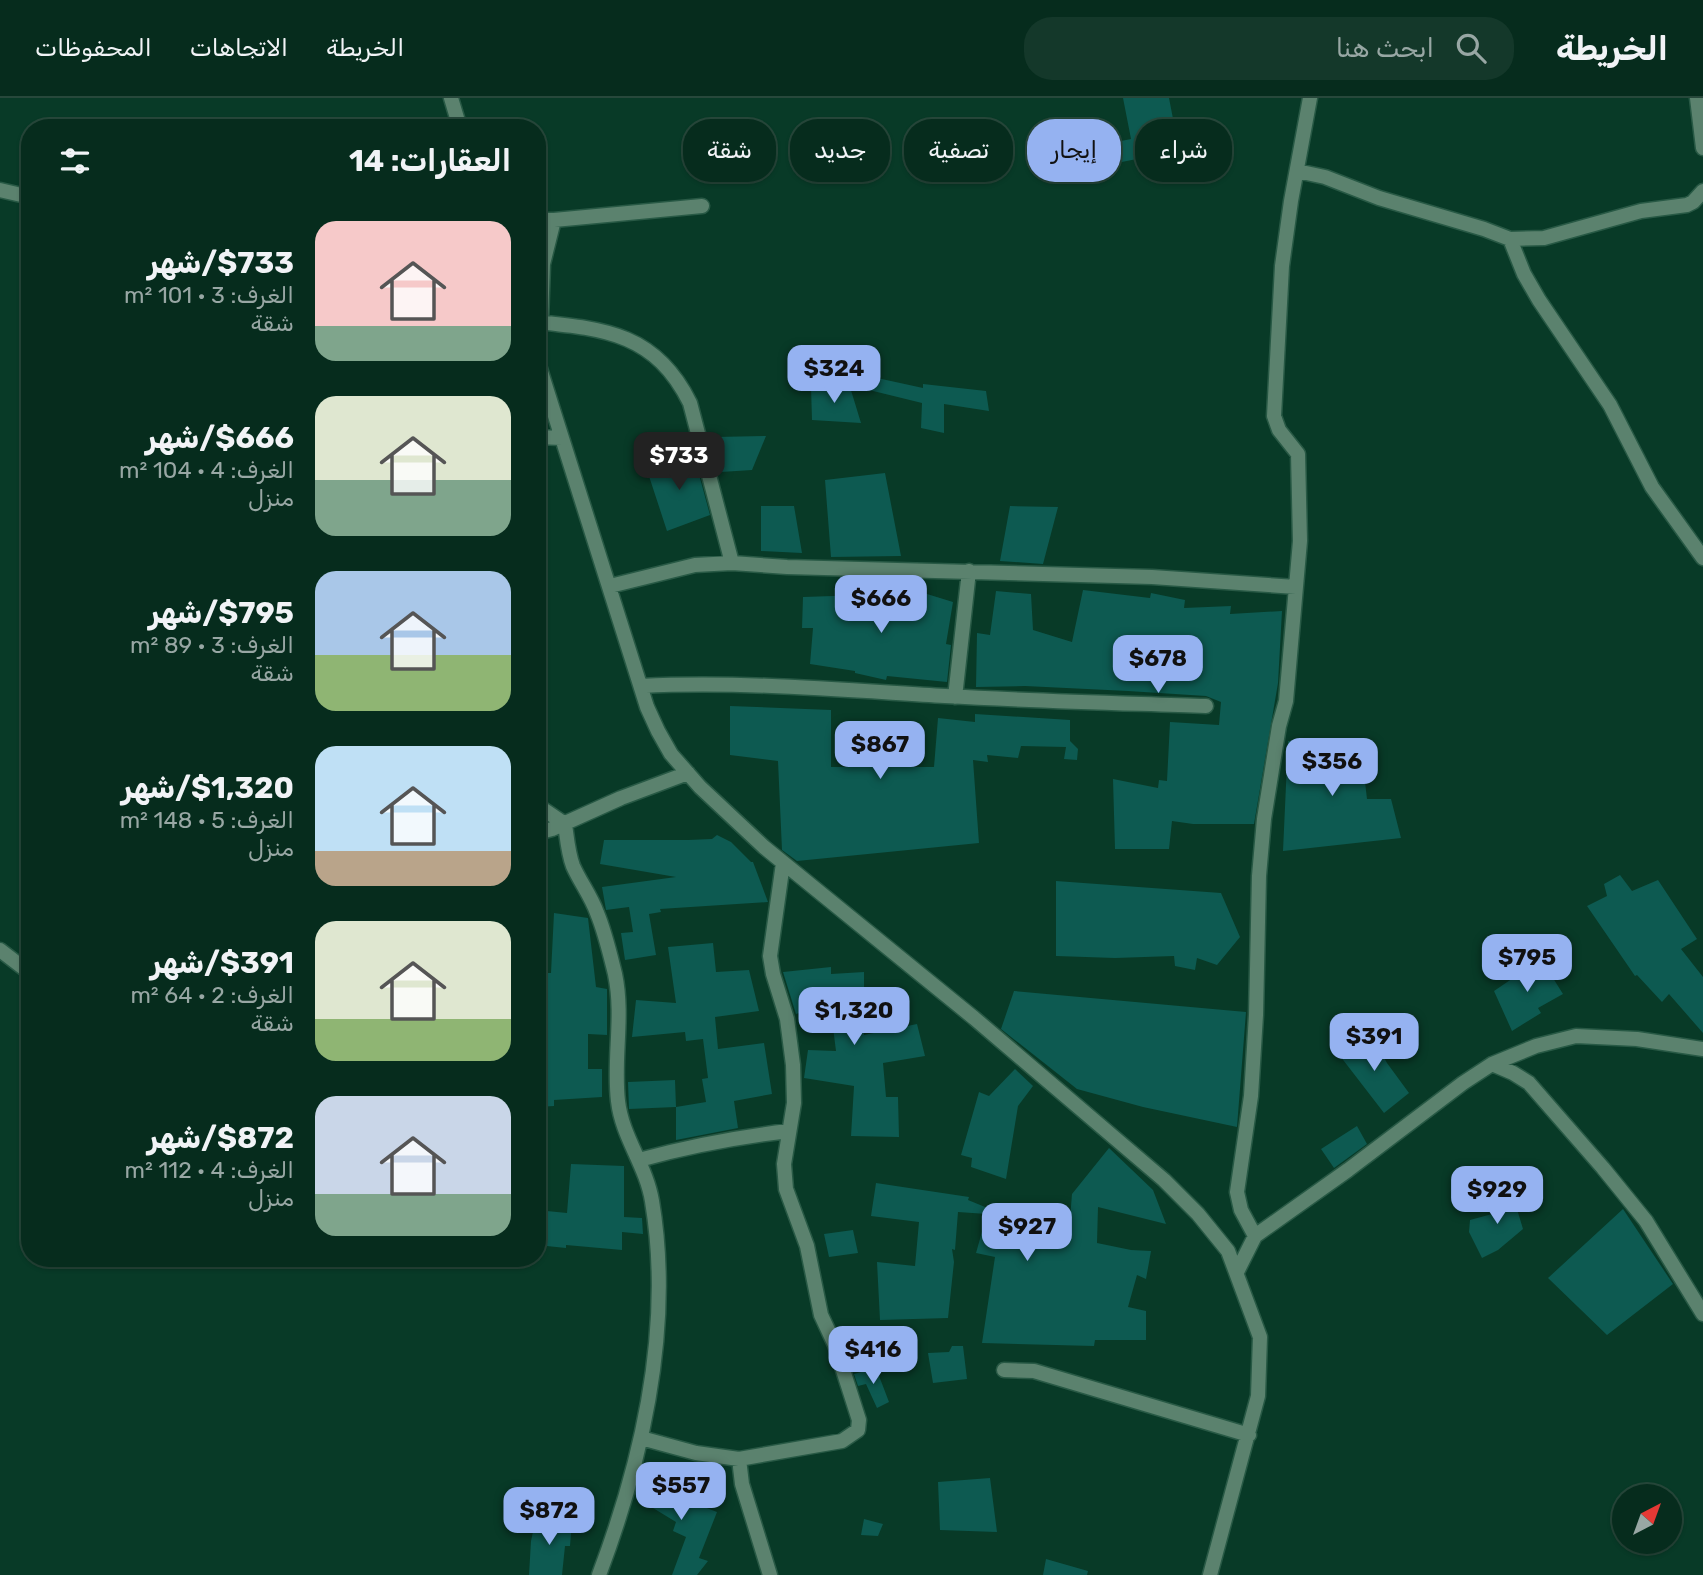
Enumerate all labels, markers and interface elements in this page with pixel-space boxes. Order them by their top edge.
search box [1024,17,1514,80]
icon: search [1452,29,1490,67]
text: الخريطة [1556,29,1668,68]
text: ابحث هنا [1336,33,1434,64]
text: المحفوظات [35,34,152,62]
text: الاتجاهات [190,34,288,62]
text: الخريطة [326,34,404,62]
chip: شقة [683,119,776,182]
chip: جديد [790,119,890,182]
chip: تصفية [904,119,1013,182]
chip: إيجار [1027,119,1121,182]
chip: شراء [1135,119,1232,182]
icon: filters [56,142,94,180]
text: العقارات: 14 [349,143,511,179]
text: $733/شهر [147,245,294,281]
icon: home [371,249,455,333]
text: الغرف: 3 · 101 m² [124,281,294,309]
text: شقة [250,309,294,337]
pin: $324 [793,345,875,405]
text: $324 [803,354,865,382]
text: $666/شهر [146,420,294,456]
icon: home [371,424,455,508]
pin: $733 [638,432,720,492]
text: $733 [650,441,708,469]
text: الغرف: 4 · 104 m² [119,456,294,484]
text: منزل [248,484,294,512]
pin: $666 [840,575,922,635]
text: $666 [851,584,911,612]
text: $795/شهر [148,595,294,631]
icon: home [371,599,455,683]
text: الغرف: 3 · 89 m² [130,631,294,659]
pin: $678 [1117,636,1199,695]
text: $678 [1129,644,1187,672]
text: شقة [250,659,294,687]
pin: $867 [839,722,921,781]
text: $867 [851,730,909,758]
pin: $356 [1291,738,1373,798]
text: $356 [1302,747,1362,775]
text: $1,320/شهر [121,770,294,806]
icon: home [371,774,455,858]
text: الغرف: 5 · 148 m² [120,806,294,834]
text: منزل [248,834,294,862]
pin: $795 [1486,934,1568,994]
text: $795 [1498,943,1556,971]
text: $391/شهر [150,945,294,981]
icon: home [371,949,455,1033]
text: الغرف: 2 · 64 m² [130,981,294,1009]
pin: $1,320 [797,988,911,1047]
text: $1,320 [815,996,893,1024]
text: شقة [250,1009,294,1037]
pin: $391 [1333,1014,1415,1073]
text: $391 [1346,1022,1402,1050]
text: $872/شهر [147,1120,294,1156]
icon: home [371,1124,455,1208]
text: الغرف: 4 · 112 m² [125,1156,294,1184]
pin: $929 [1456,1166,1538,1226]
text: $929 [1467,1175,1527,1203]
text: منزل [248,1184,294,1212]
pin: $927 [986,1204,1068,1263]
text: $927 [998,1212,1056,1240]
pin: $416 [832,1326,914,1386]
text: $416 [845,1335,901,1363]
pin: $557 [640,1462,722,1522]
text: $557 [652,1471,710,1499]
north arrow [1612,1484,1682,1554]
map controls [1612,1484,1682,1554]
pin: $872 [508,1488,590,1547]
text: $872 [519,1496,579,1524]

